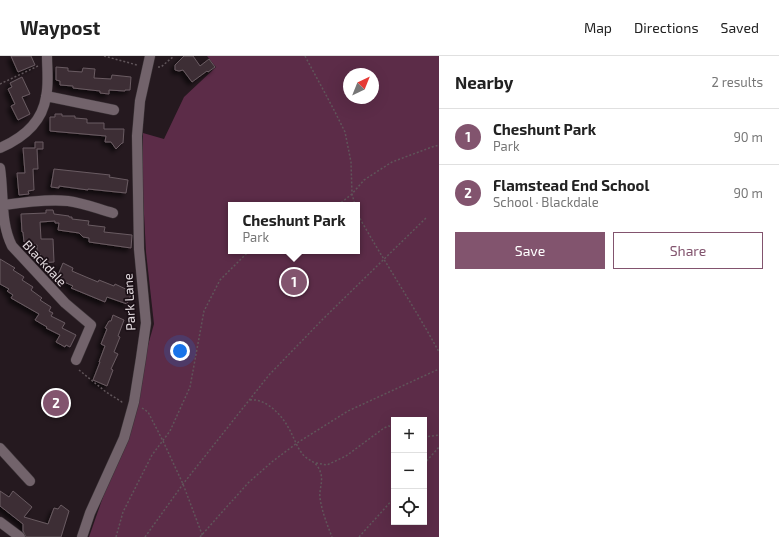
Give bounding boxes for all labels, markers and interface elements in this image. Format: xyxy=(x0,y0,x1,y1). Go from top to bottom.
text: Waypost xyxy=(20,16,100,39)
text: Map xyxy=(584,19,612,36)
text: Directions xyxy=(634,19,699,36)
text: Saved xyxy=(721,19,759,36)
north arrow xyxy=(343,68,379,104)
text: Nearby xyxy=(455,72,513,92)
text: 2 results xyxy=(711,74,763,90)
text: Cheshunt Park xyxy=(493,120,596,138)
text: 1 xyxy=(465,129,471,145)
text: 90 m xyxy=(733,129,763,145)
text: Park xyxy=(493,138,520,154)
text: Flamstead End School xyxy=(493,176,649,194)
text: 2 xyxy=(464,185,472,201)
text: 90 m xyxy=(733,185,763,201)
text: School · Blackdale xyxy=(493,194,599,210)
popup xyxy=(228,202,360,254)
text: Cheshunt Park xyxy=(242,211,346,229)
text: Park xyxy=(242,229,269,245)
button: Save xyxy=(455,232,605,269)
button: Share xyxy=(613,232,763,269)
street label: Blackdale xyxy=(20,237,70,289)
pin: 1 xyxy=(281,267,307,297)
street label: Park Lane xyxy=(120,273,138,331)
your location xyxy=(170,341,190,361)
pin: 2 xyxy=(43,388,69,418)
map controls xyxy=(391,417,427,525)
button: + xyxy=(391,417,427,453)
button: − xyxy=(391,453,427,489)
button: locate xyxy=(391,489,427,525)

